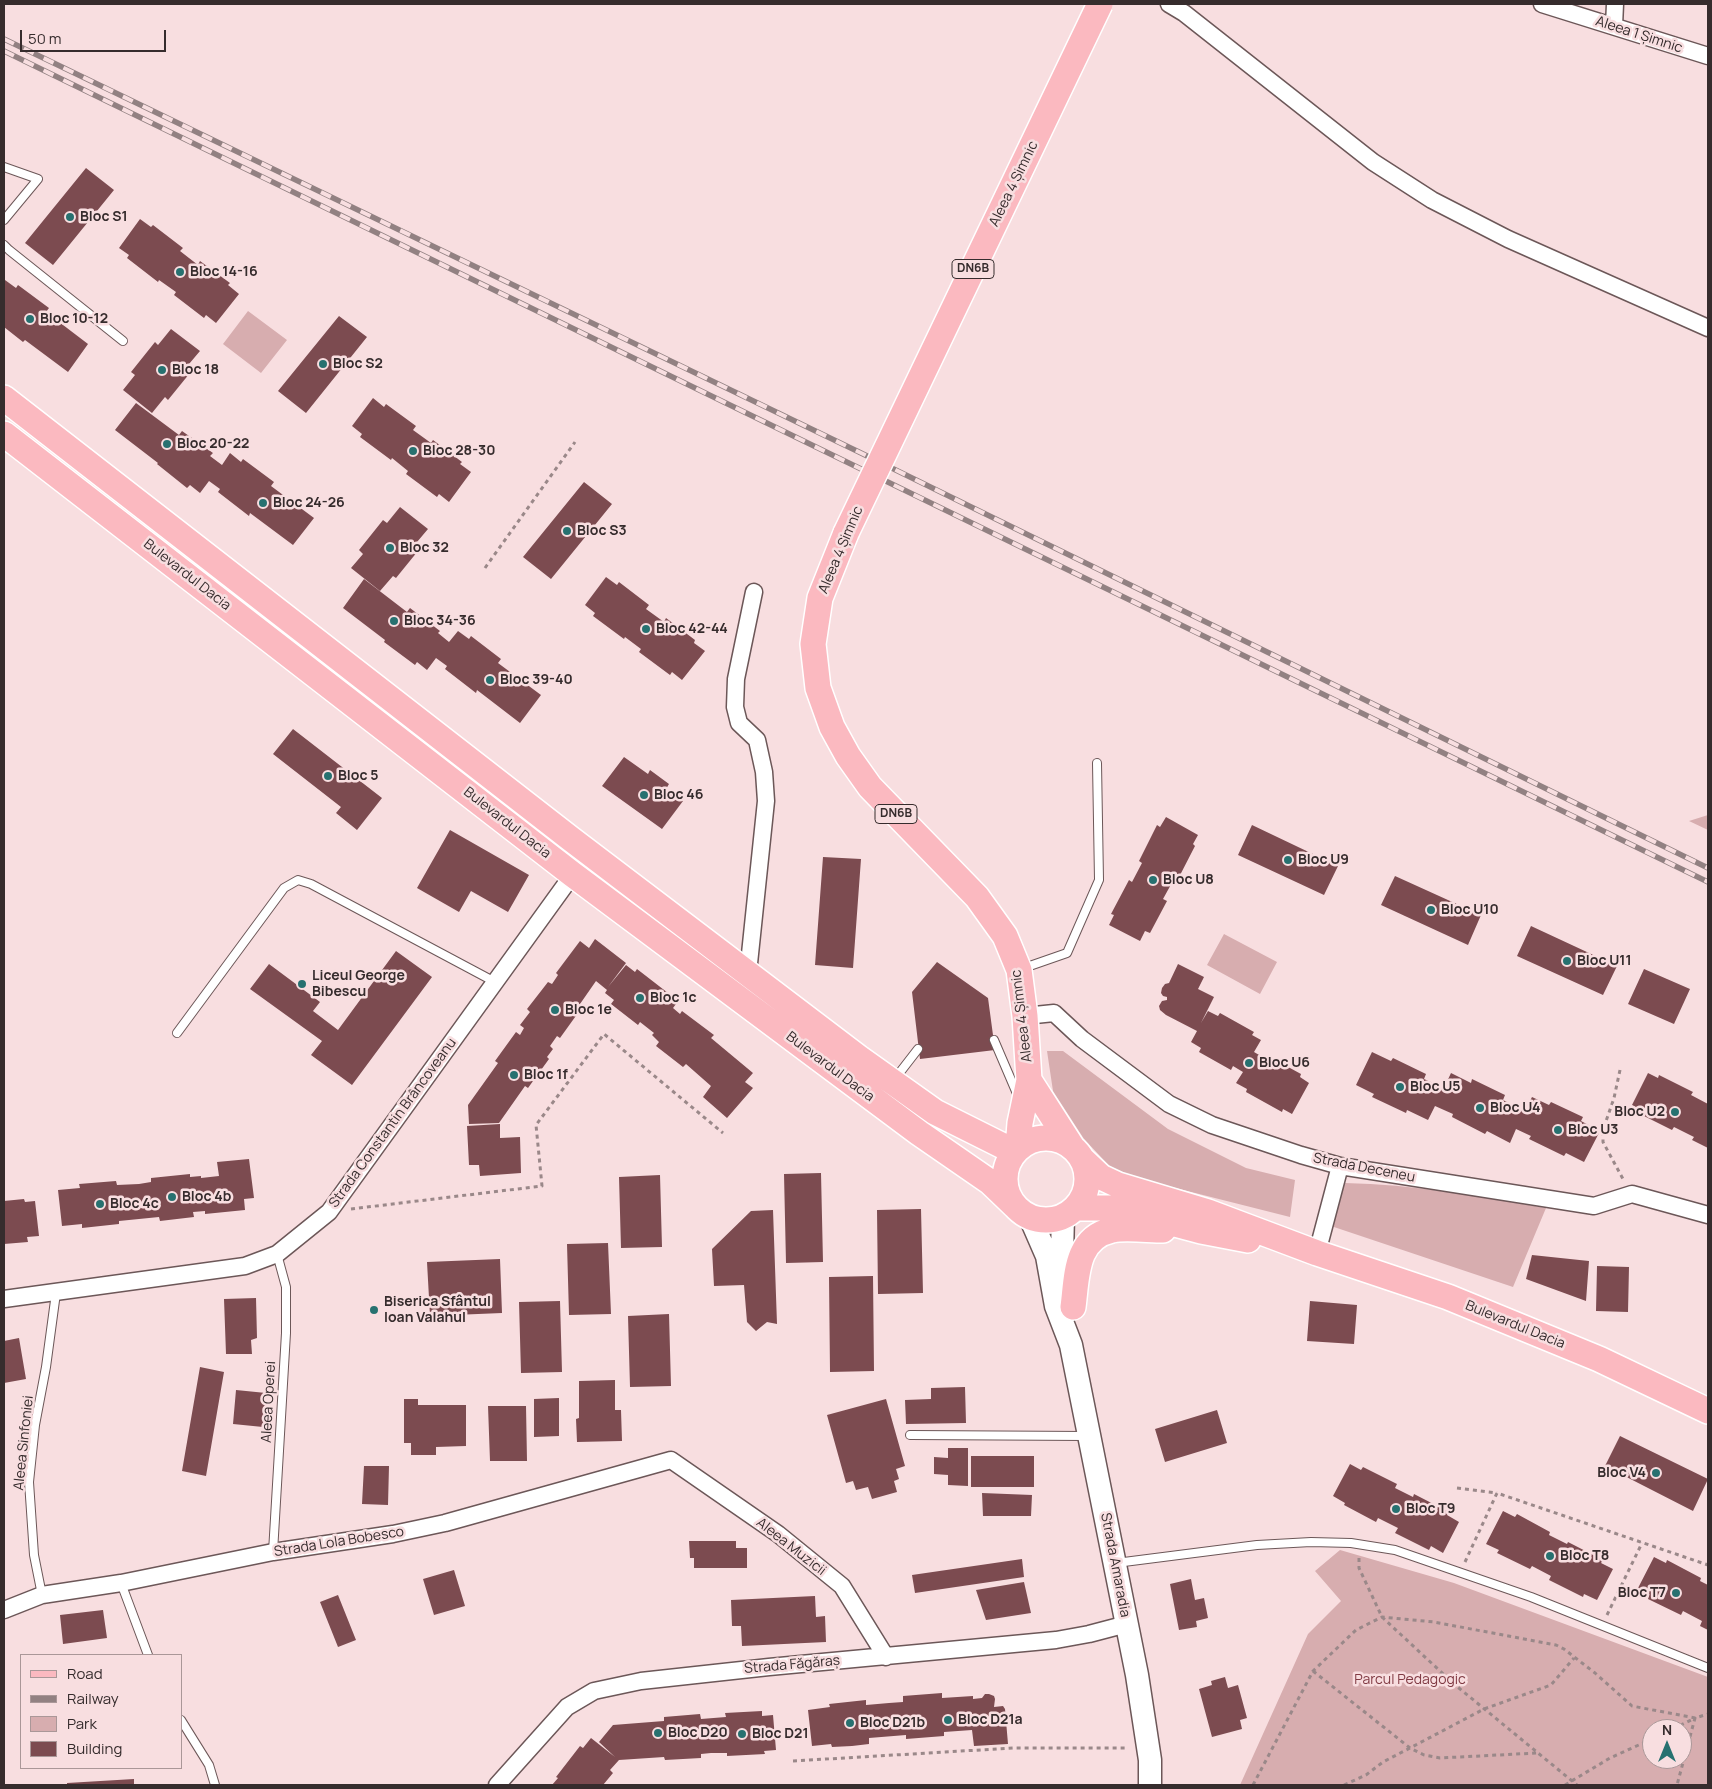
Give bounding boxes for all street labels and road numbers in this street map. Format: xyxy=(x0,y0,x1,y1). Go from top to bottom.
street label: Aleea 1 Șimnic xyxy=(1593,13,1685,57)
street label: Aleea 4 Șimnic xyxy=(986,138,1042,230)
road number: DN6B xyxy=(952,260,994,278)
street label: Aleea 4 Șimnic xyxy=(815,504,867,596)
street label: Bulevardul Dacia xyxy=(140,536,234,614)
street label: Bulevardul Dacia xyxy=(460,784,554,862)
road number: DN6B xyxy=(875,804,917,824)
street label: Aleea 4 Șimnic xyxy=(1008,969,1036,1063)
street label: Bulevardul Dacia xyxy=(783,1028,877,1106)
street label: Strada Constantin Brâncoveanu xyxy=(326,1035,460,1211)
street label: Strada Deceneu xyxy=(1312,1150,1416,1186)
street label: Bulevardul Dacia xyxy=(1463,1297,1567,1353)
street label: Aleea Operei xyxy=(258,1361,280,1443)
street label: Aleea Sinfoniei xyxy=(11,1395,37,1491)
street label: Strada Amaradia xyxy=(1097,1511,1133,1619)
street label: Aleea Muzicii xyxy=(753,1515,829,1579)
street label: Strada Lola Bobesco xyxy=(273,1523,405,1561)
street label: Strada Făgăraș xyxy=(743,1652,841,1678)

